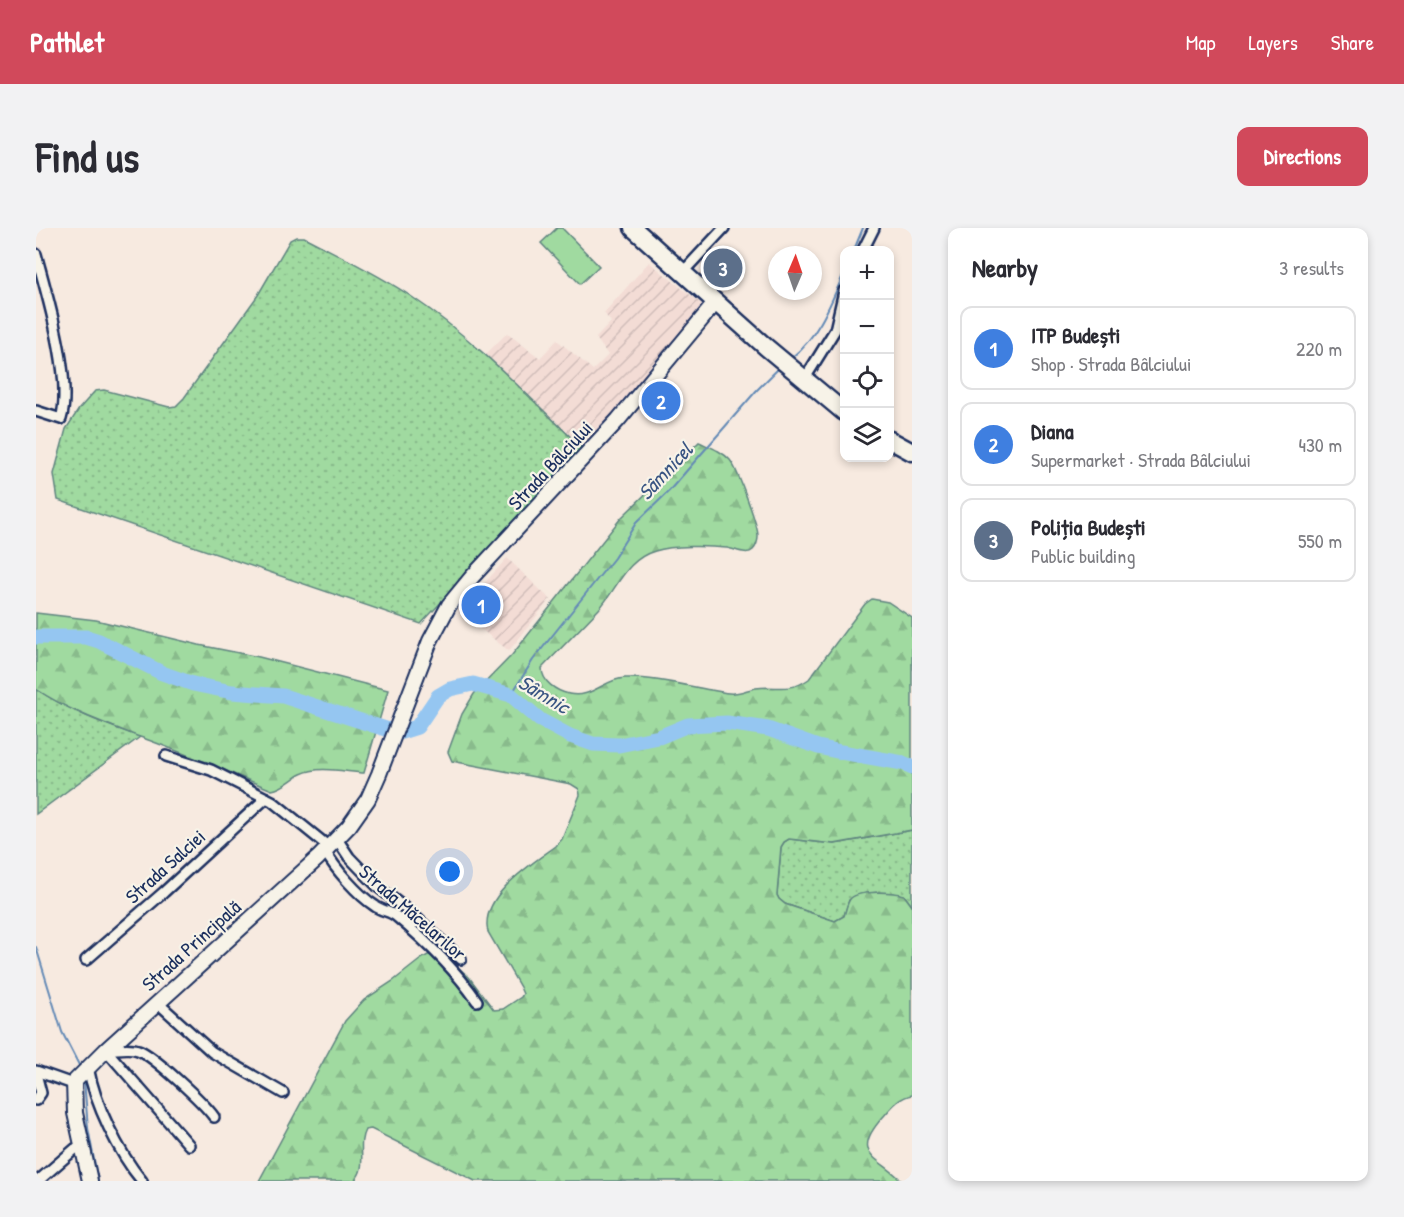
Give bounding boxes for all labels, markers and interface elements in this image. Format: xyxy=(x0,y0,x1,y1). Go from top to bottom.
text: Pathlet xyxy=(30,23,104,61)
text: Map xyxy=(1186,28,1215,57)
text: Layers xyxy=(1248,28,1298,57)
text: Share xyxy=(1331,28,1374,57)
button: Directions xyxy=(1237,127,1368,186)
text: Find us xyxy=(36,128,139,185)
pin: 3 xyxy=(704,246,742,291)
north arrow xyxy=(768,246,822,300)
map controls xyxy=(840,246,894,462)
button: + xyxy=(840,246,894,300)
text: Nearby xyxy=(972,250,1038,285)
text: 3 results xyxy=(1279,254,1344,281)
button: − xyxy=(840,300,894,354)
text: ITP Budești xyxy=(1031,320,1120,350)
text: 1 xyxy=(990,335,997,362)
text: 220 m xyxy=(1296,335,1342,362)
text: Shop · Strada Bâlciului xyxy=(1031,350,1192,377)
button: locate xyxy=(840,354,894,408)
pin: 2 xyxy=(642,378,680,423)
button: layers xyxy=(840,408,894,462)
street label: Strada Bâlciului xyxy=(502,414,598,516)
text: Diana xyxy=(1031,416,1074,446)
text: 2 xyxy=(989,431,998,458)
text: 430 m xyxy=(1298,431,1342,458)
water label: Sâmnicel xyxy=(631,435,700,506)
text: Supermarket · Strada Bâlciului xyxy=(1031,446,1251,473)
text: Poliția Budești xyxy=(1031,512,1146,542)
text: 3 xyxy=(989,527,998,554)
text: 550 m xyxy=(1298,527,1342,554)
text: Public building xyxy=(1031,542,1135,569)
pin: 1 xyxy=(462,582,500,628)
water label: Sâmnic xyxy=(513,668,577,722)
street label: Strada Salciei xyxy=(119,823,211,909)
your location xyxy=(435,857,464,886)
street label: Strada Măcelarilor xyxy=(354,858,473,966)
street label: Strada Principală xyxy=(136,893,246,997)

